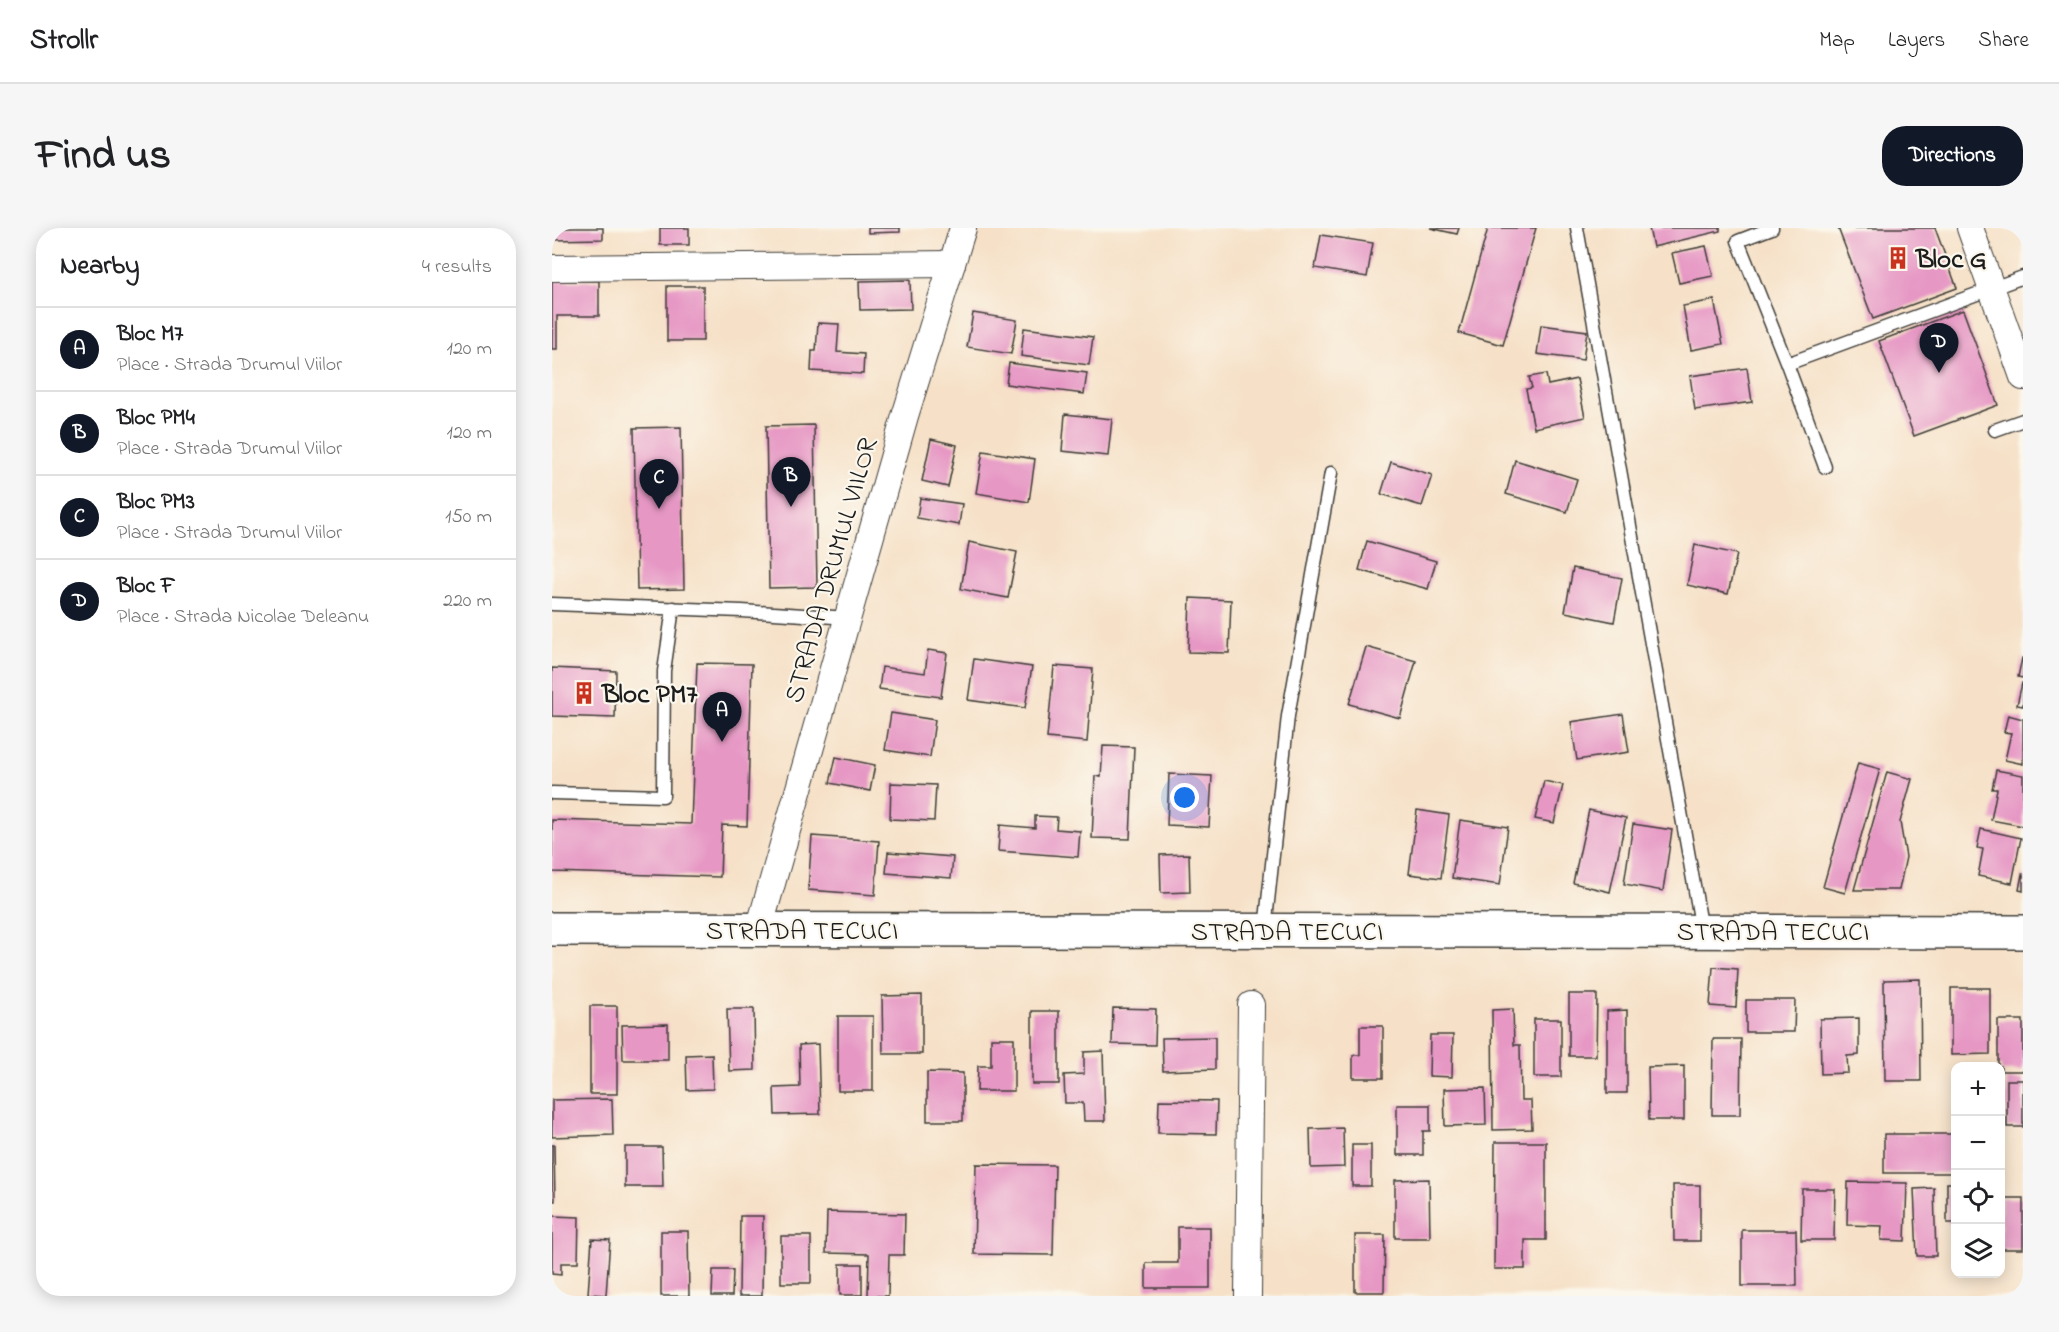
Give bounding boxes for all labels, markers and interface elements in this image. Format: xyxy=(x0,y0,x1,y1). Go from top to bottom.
text: Strollr xyxy=(30,21,98,62)
text: Map xyxy=(1819,26,1855,56)
text: Layers xyxy=(1888,26,1945,56)
text: Share xyxy=(1978,26,2029,56)
text: Find us xyxy=(36,126,171,187)
button: Directions xyxy=(1882,126,2023,186)
place label: Bloc G xyxy=(1914,241,1987,280)
building icon: Bloc G xyxy=(1885,245,1911,271)
text: Nearby xyxy=(60,248,139,286)
text: 4 results xyxy=(422,253,492,282)
text: Bloc M7 xyxy=(117,319,183,351)
pin: D xyxy=(1920,324,1958,373)
text: A xyxy=(73,335,86,364)
text: 120 m xyxy=(447,335,492,364)
text: Place · Strada Drumul Viilor xyxy=(117,351,342,380)
text: Bloc PM4 xyxy=(117,403,195,435)
text: B xyxy=(73,419,86,448)
text: 120 m xyxy=(447,419,492,448)
street label: STRADA DRUMUL VIILOR xyxy=(776,433,889,708)
text: Place · Strada Drumul Viilor xyxy=(117,435,342,464)
pin: B xyxy=(772,458,810,507)
pin: C xyxy=(640,460,678,509)
text: Bloc PM3 xyxy=(117,487,195,519)
text: C xyxy=(74,503,85,532)
text: 150 m xyxy=(445,503,492,532)
text: Place · Strada Drumul Viilor xyxy=(117,519,342,548)
text: Bloc F xyxy=(117,571,175,603)
text: D xyxy=(72,587,87,616)
text: 220 m xyxy=(443,587,492,616)
text: Place · Strada Nicolae Deleanu xyxy=(117,603,369,632)
place label: Bloc PM7 xyxy=(600,676,698,715)
building icon: Bloc PM7 xyxy=(571,680,597,706)
pin: A xyxy=(702,692,742,742)
your location xyxy=(1170,783,1199,812)
street label: STRADA TECUCI xyxy=(706,913,898,952)
street label: STRADA TECUCI xyxy=(1191,914,1383,953)
street label: STRADA TECUCI xyxy=(1677,914,1869,953)
map controls xyxy=(1951,1062,2005,1278)
button: + xyxy=(1951,1062,2005,1116)
button: − xyxy=(1951,1116,2005,1170)
button: locate xyxy=(1951,1170,2005,1224)
button: layers xyxy=(1951,1224,2005,1278)

